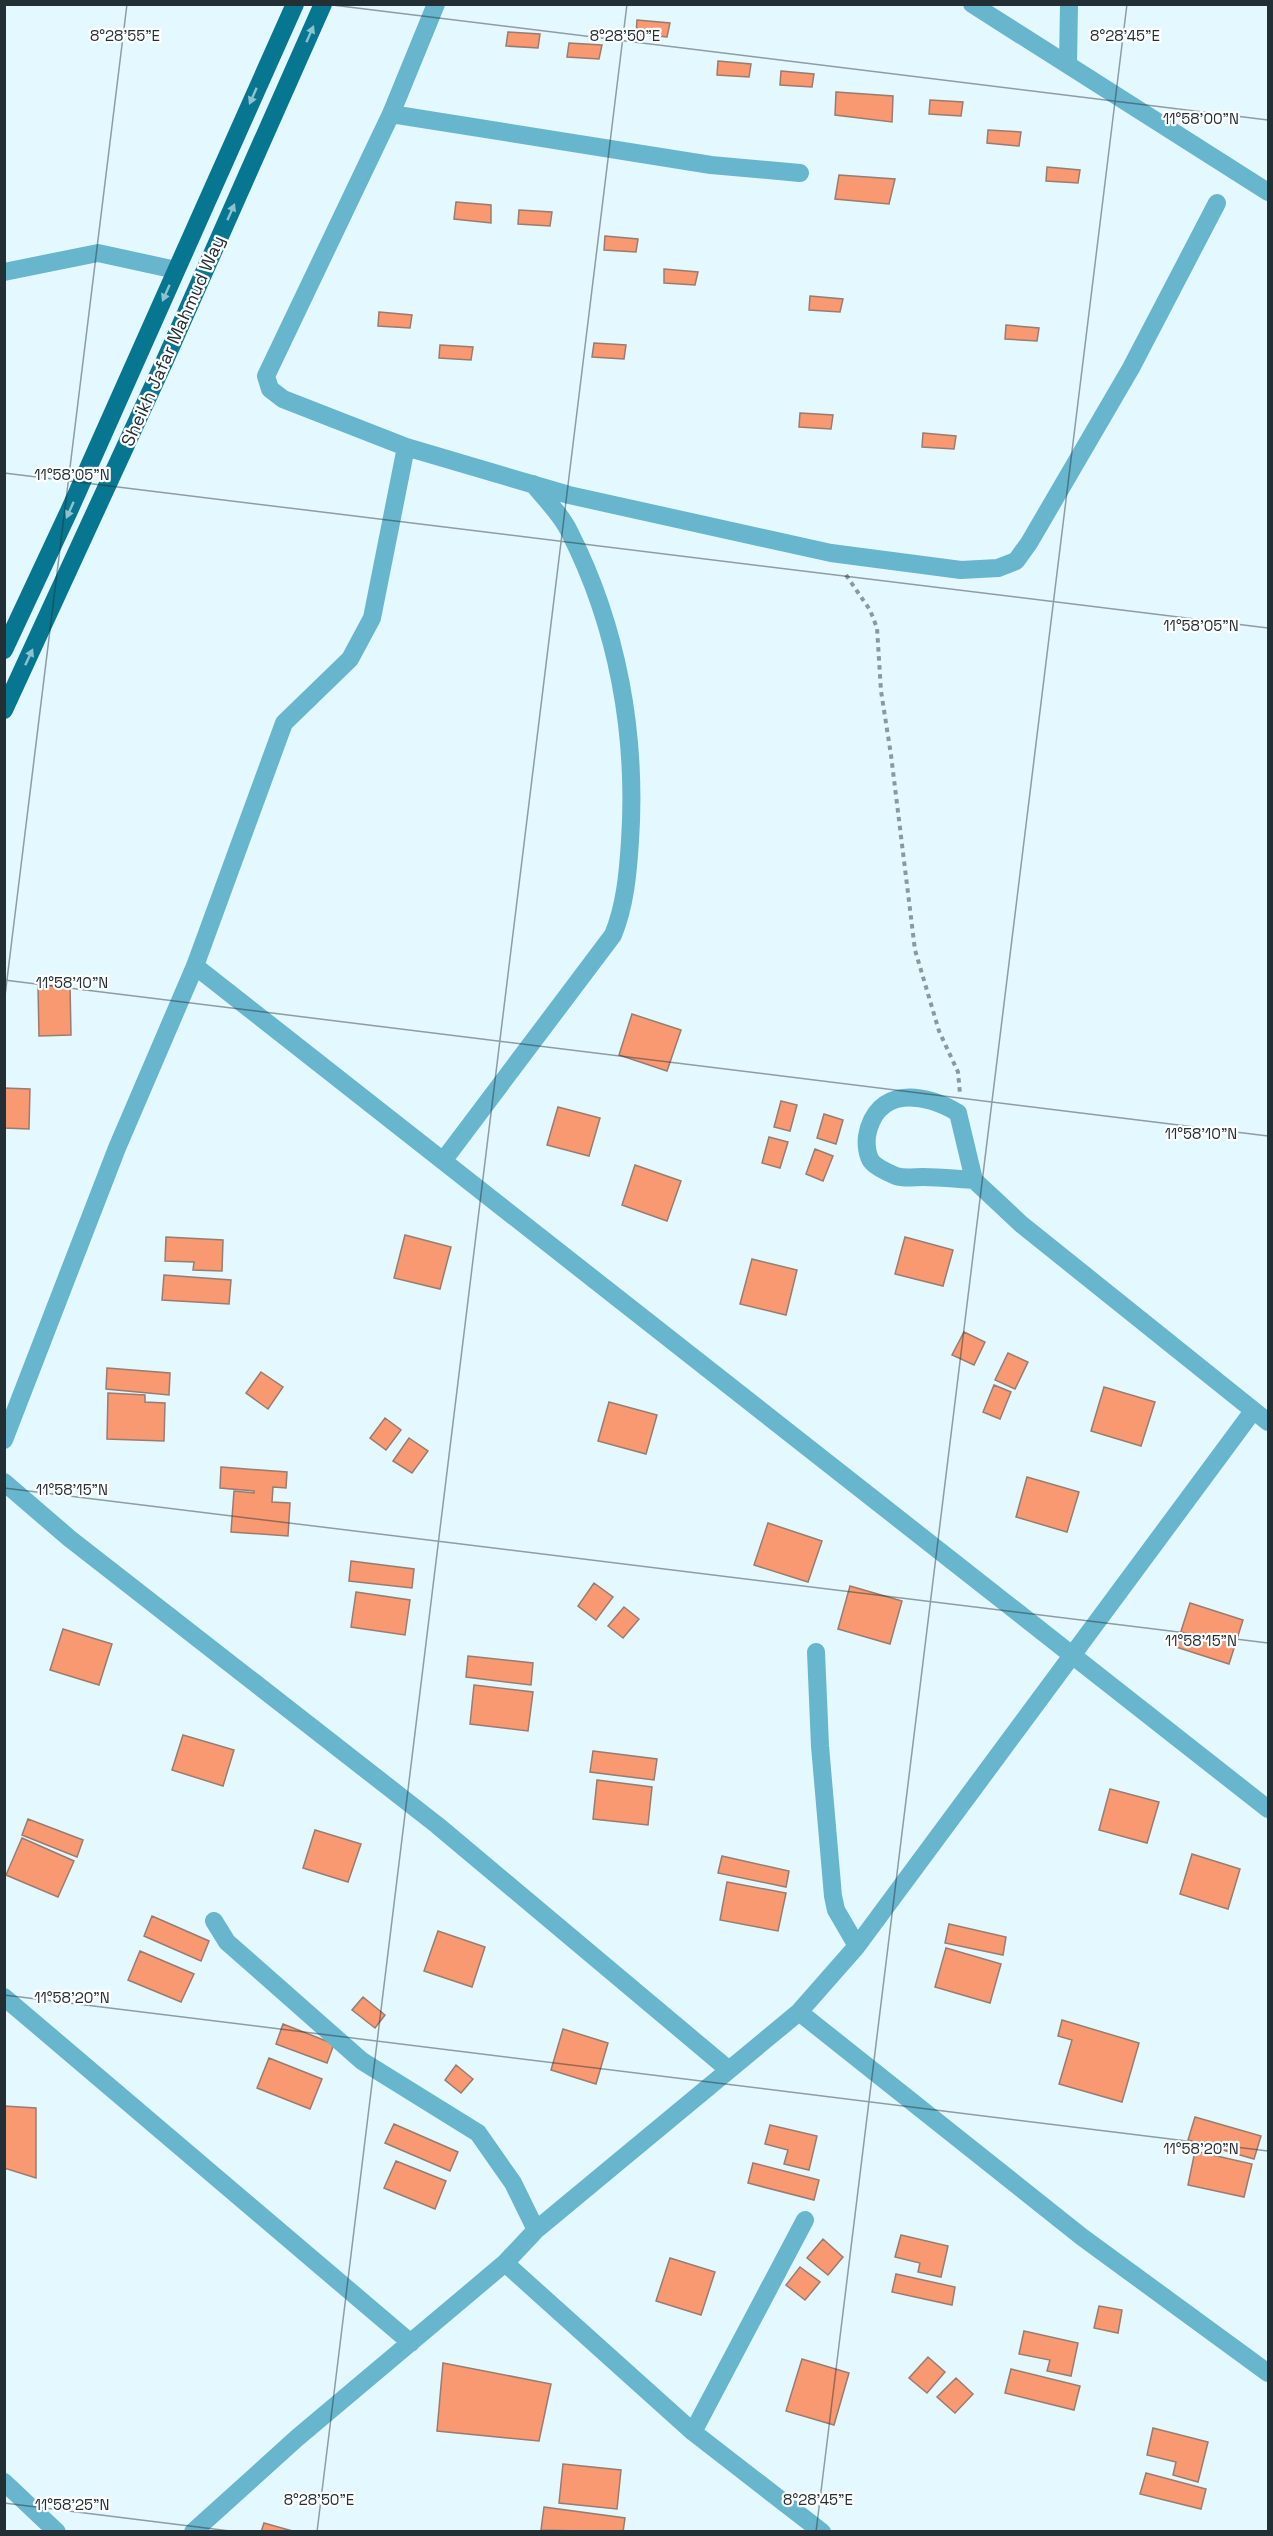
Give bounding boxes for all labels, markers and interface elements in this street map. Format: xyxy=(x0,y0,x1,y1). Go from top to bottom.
one-way arrow xyxy=(306,25,315,42)
text: 8°28'55"E xyxy=(90,26,160,45)
text: 8°28'50"E xyxy=(590,26,660,45)
text: 8°28'45"E xyxy=(1090,26,1160,45)
one-way arrow xyxy=(249,87,258,104)
text: 11°58'00"N xyxy=(1163,109,1239,128)
one-way arrow xyxy=(226,202,236,220)
street label: Sheikh Jafar Mahmud Way xyxy=(116,232,229,450)
one-way arrow xyxy=(161,285,171,303)
text: 11°58'05"N xyxy=(34,465,110,484)
one-way arrow xyxy=(65,501,74,518)
text: 11°58'05"N xyxy=(1163,616,1239,635)
one-way arrow xyxy=(24,648,33,665)
text: 11°58'10"N xyxy=(36,973,108,992)
text: 11°58'10"N xyxy=(1165,1124,1237,1143)
text: 11°58'15"N xyxy=(36,1480,108,1499)
text: 11°58'15"N xyxy=(1165,1631,1237,1650)
text: 11°58'20"N xyxy=(34,1988,110,2007)
text: 11°58'20"N xyxy=(1163,2139,1239,2158)
text: 8°28'50"E xyxy=(284,2490,354,2509)
text: 8°28'45"E xyxy=(783,2490,853,2509)
text: 11°58'25"N xyxy=(35,2495,109,2514)

